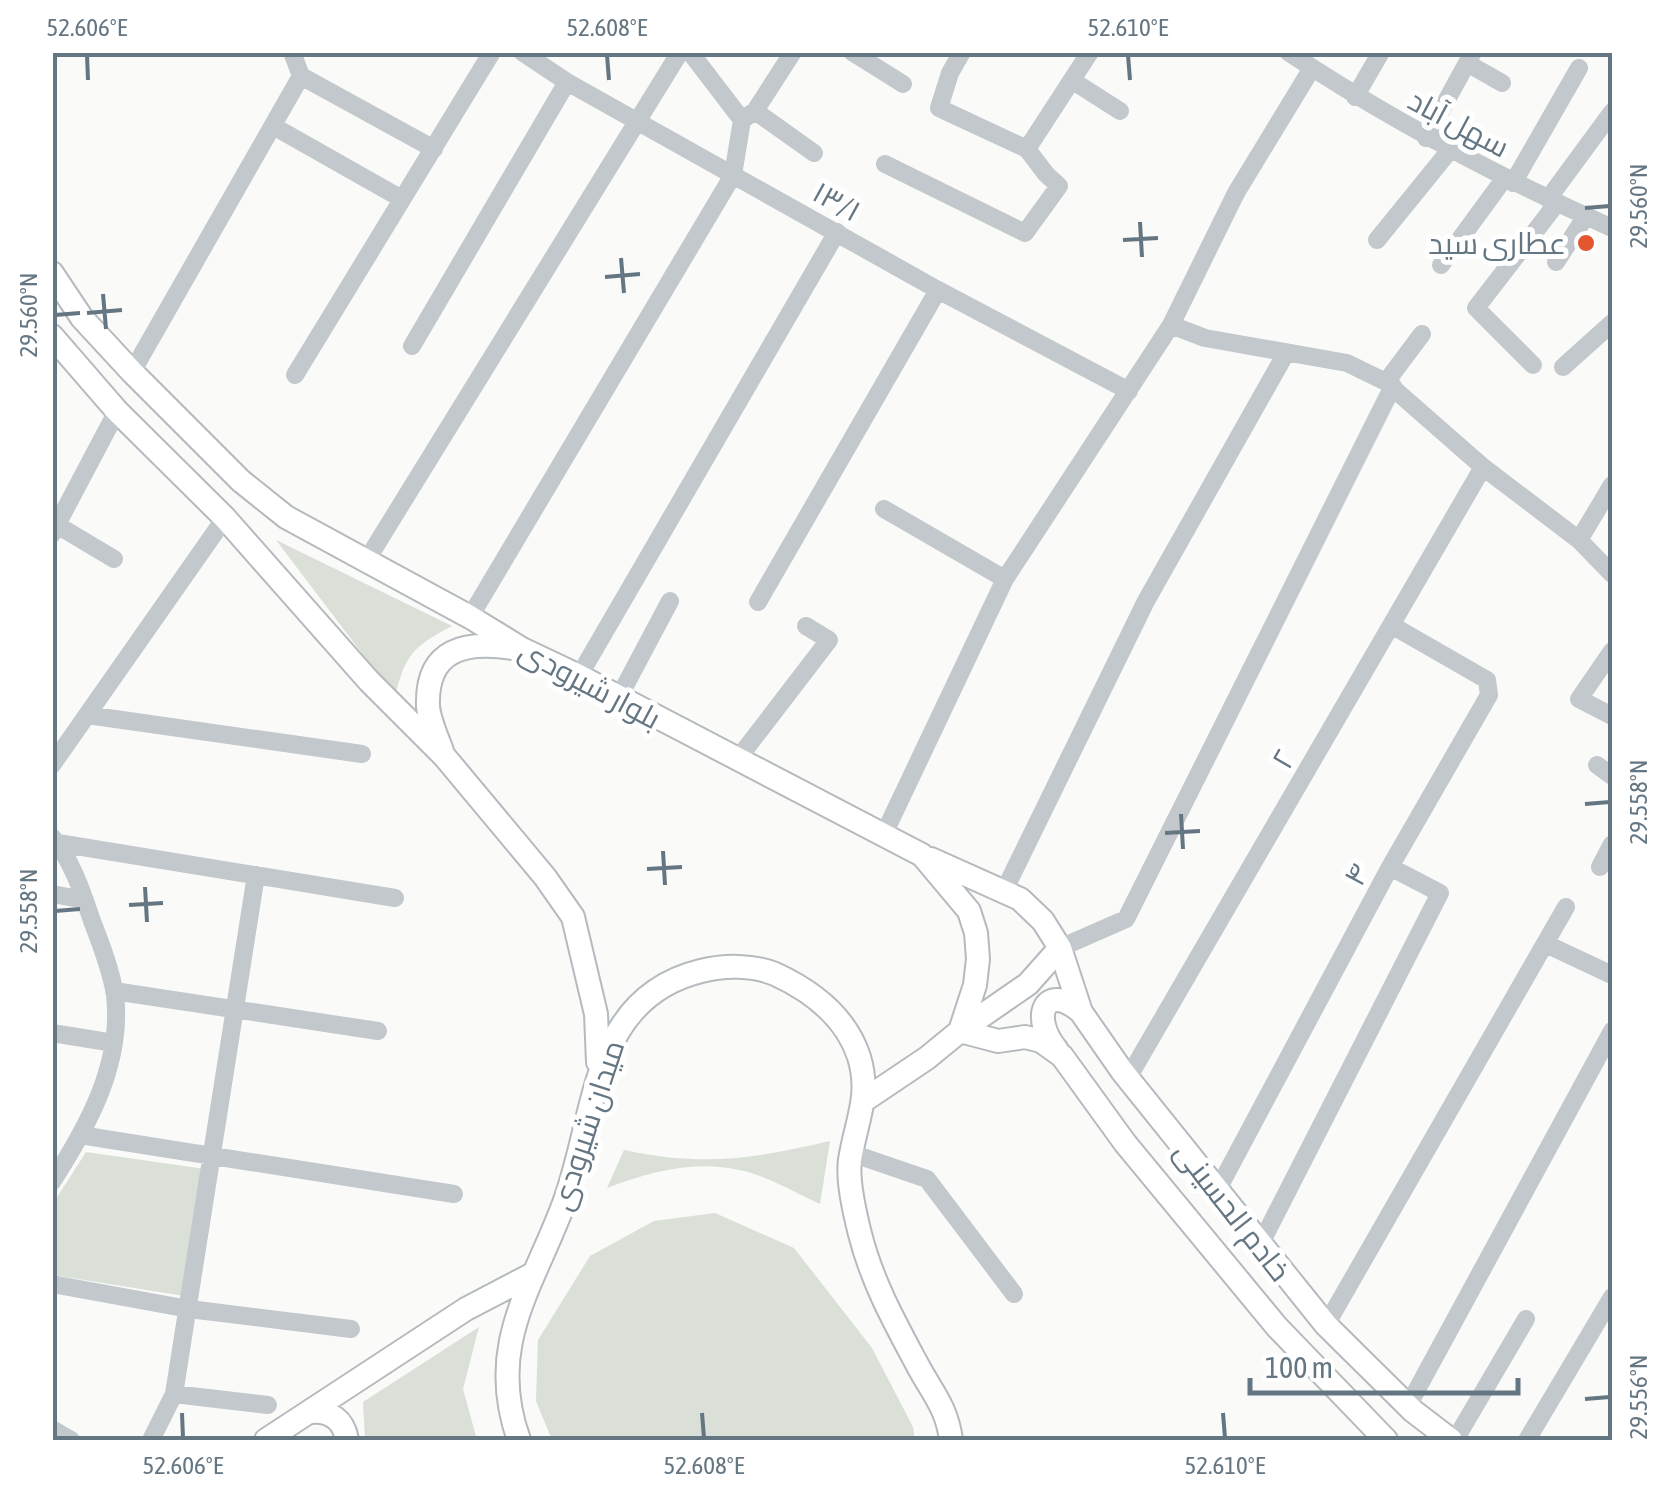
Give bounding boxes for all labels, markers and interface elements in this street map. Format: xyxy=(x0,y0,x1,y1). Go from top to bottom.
text: 52.606°E xyxy=(47,13,128,41)
text: 52.608°E xyxy=(567,13,648,41)
text: 52.610°E xyxy=(1088,13,1169,41)
street label: سهل آباد xyxy=(1402,82,1515,165)
text: 29.560°N xyxy=(1624,164,1652,248)
street label: ۱۳/۱ xyxy=(807,174,867,228)
place label: عطاری سید xyxy=(1428,226,1566,261)
marker: عطاری سید xyxy=(1575,232,1597,254)
text: 29.560°N xyxy=(14,273,42,357)
street label: بلوار شیرودی xyxy=(513,633,666,736)
street label: ۲ xyxy=(1264,744,1302,774)
text: 29.558°N xyxy=(1624,760,1652,844)
street label: ۴ xyxy=(1336,857,1376,891)
text: 29.558°N xyxy=(14,869,42,953)
street label: میدان شیرودی xyxy=(544,1036,631,1215)
street label: خادم الحسینی xyxy=(1165,1135,1298,1290)
scale bar xyxy=(1250,1333,1518,1395)
text: 100 m xyxy=(1265,1350,1333,1384)
text: 29.556°N xyxy=(1624,1355,1652,1439)
text: 52.606°E xyxy=(143,1451,224,1479)
text: 52.608°E xyxy=(664,1451,745,1479)
text: 52.610°E xyxy=(1185,1451,1266,1479)

